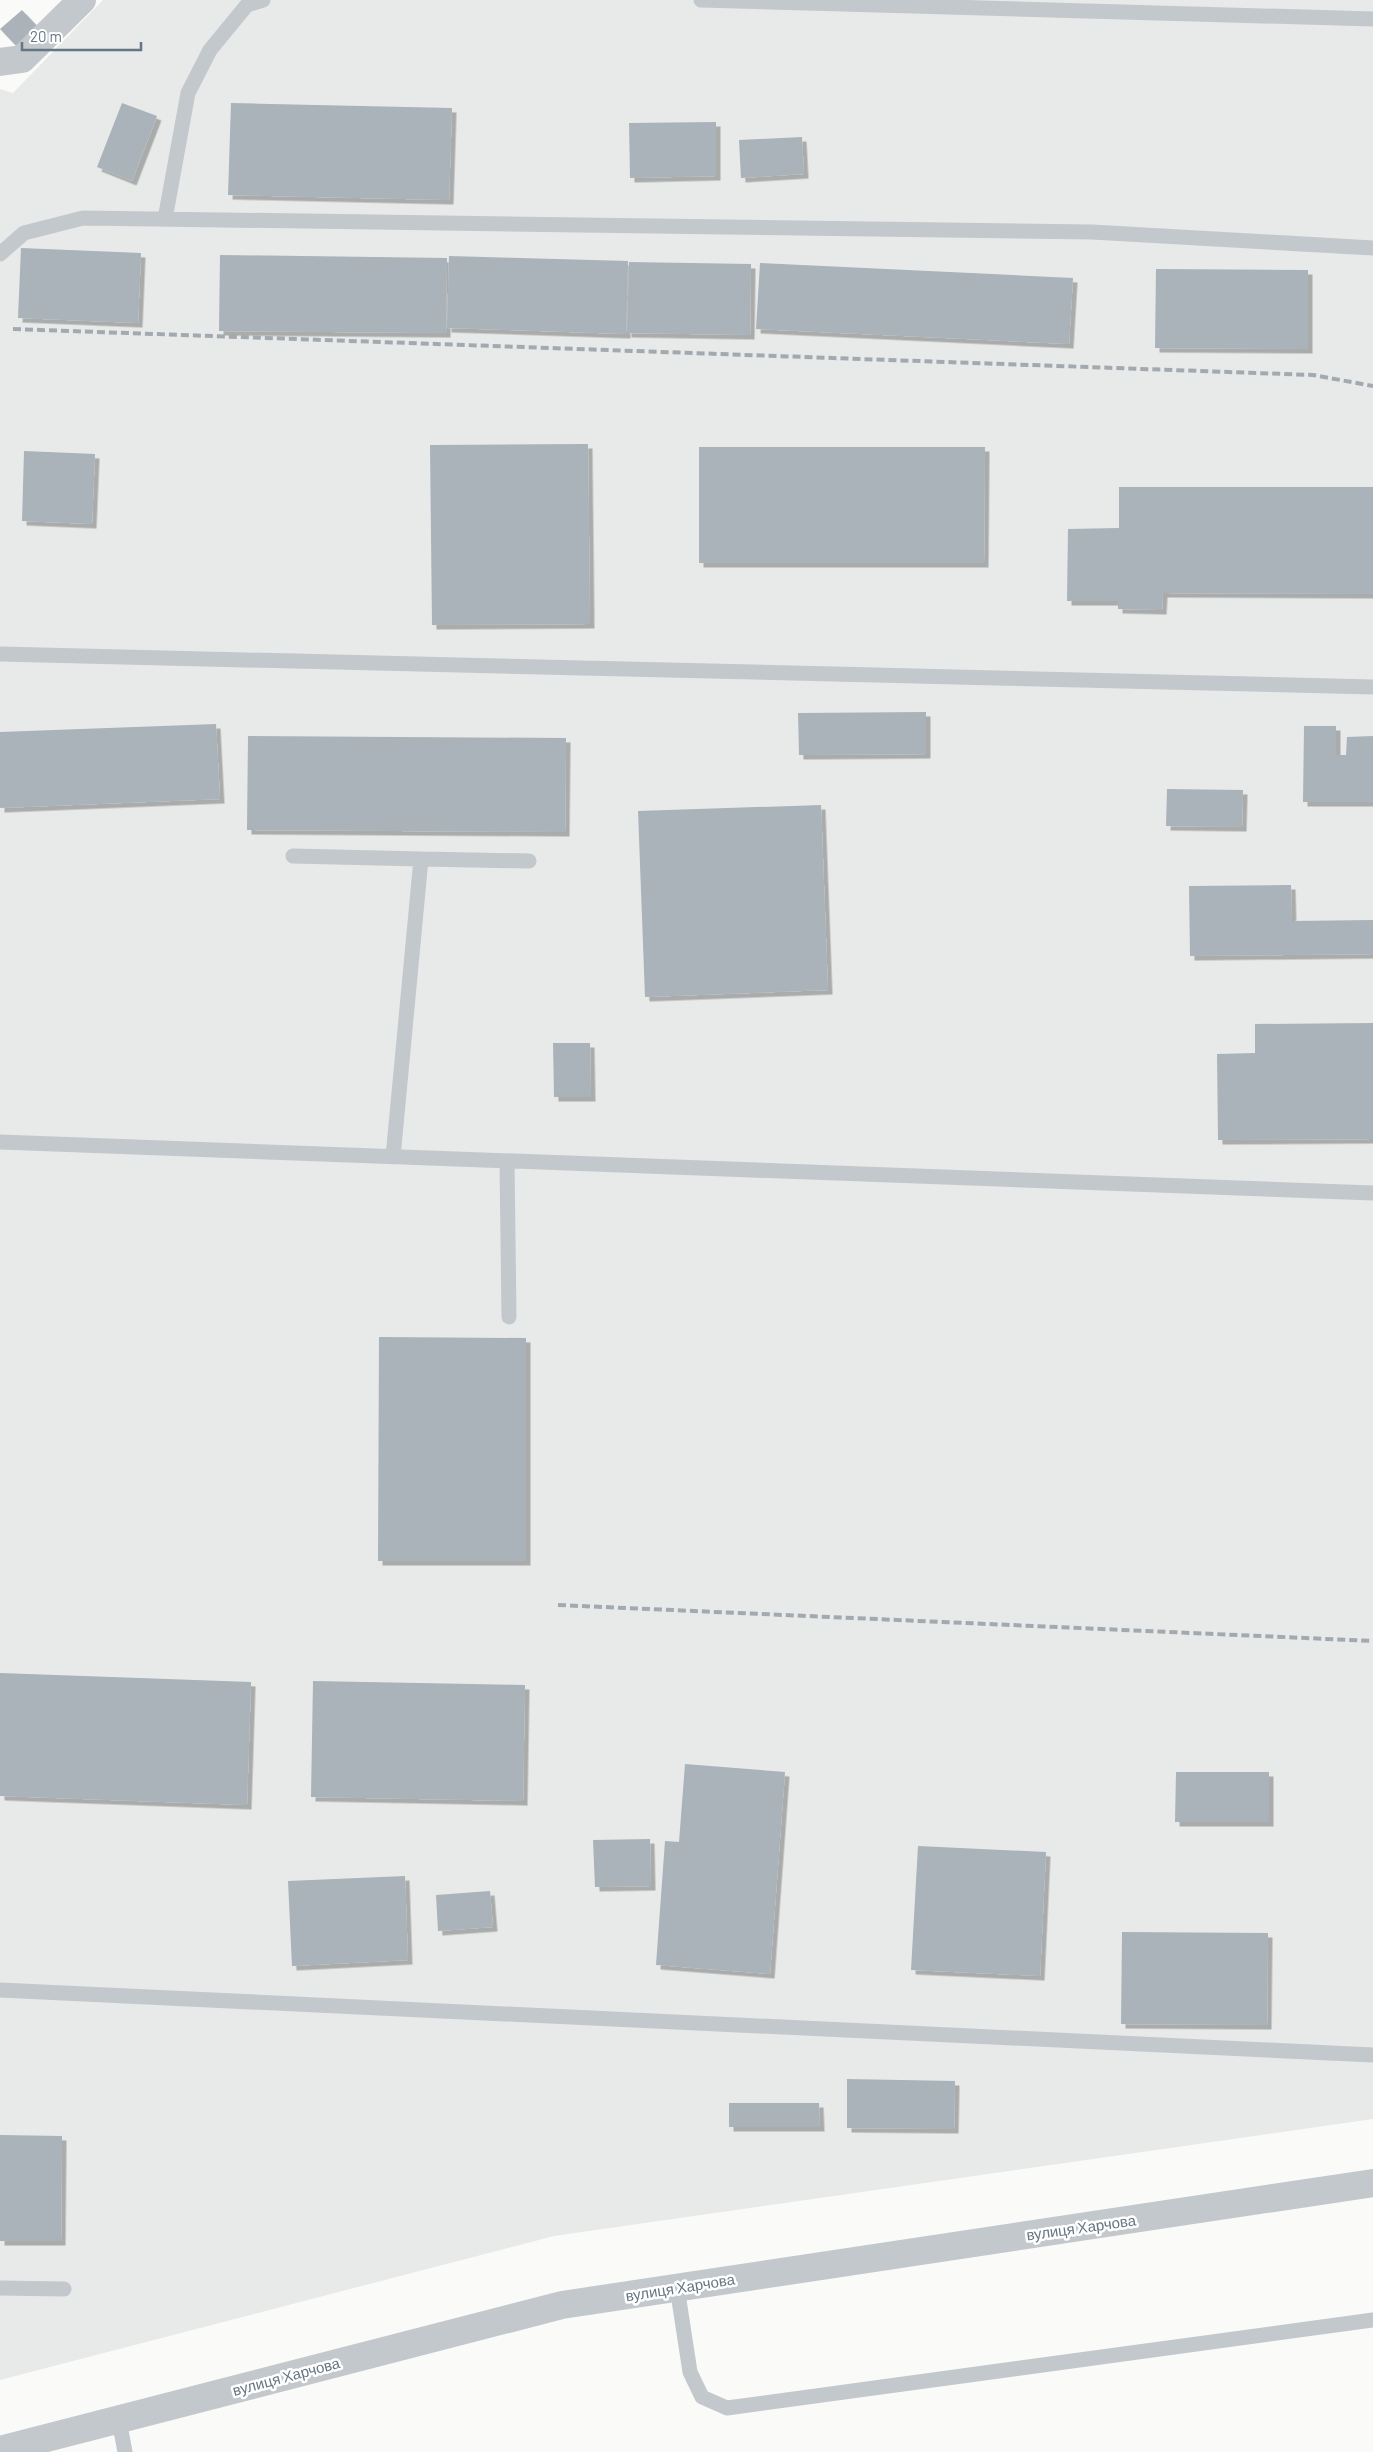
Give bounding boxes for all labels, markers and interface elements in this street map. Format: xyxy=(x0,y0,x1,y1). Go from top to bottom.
scale bar xyxy=(22,20,141,52)
text: 20 m xyxy=(30,27,62,45)
street label: вулиця Харчова xyxy=(1025,2210,1138,2244)
street label: вулиця Харчова xyxy=(624,2269,737,2305)
street label: вулиця Харчова xyxy=(230,2353,342,2399)

